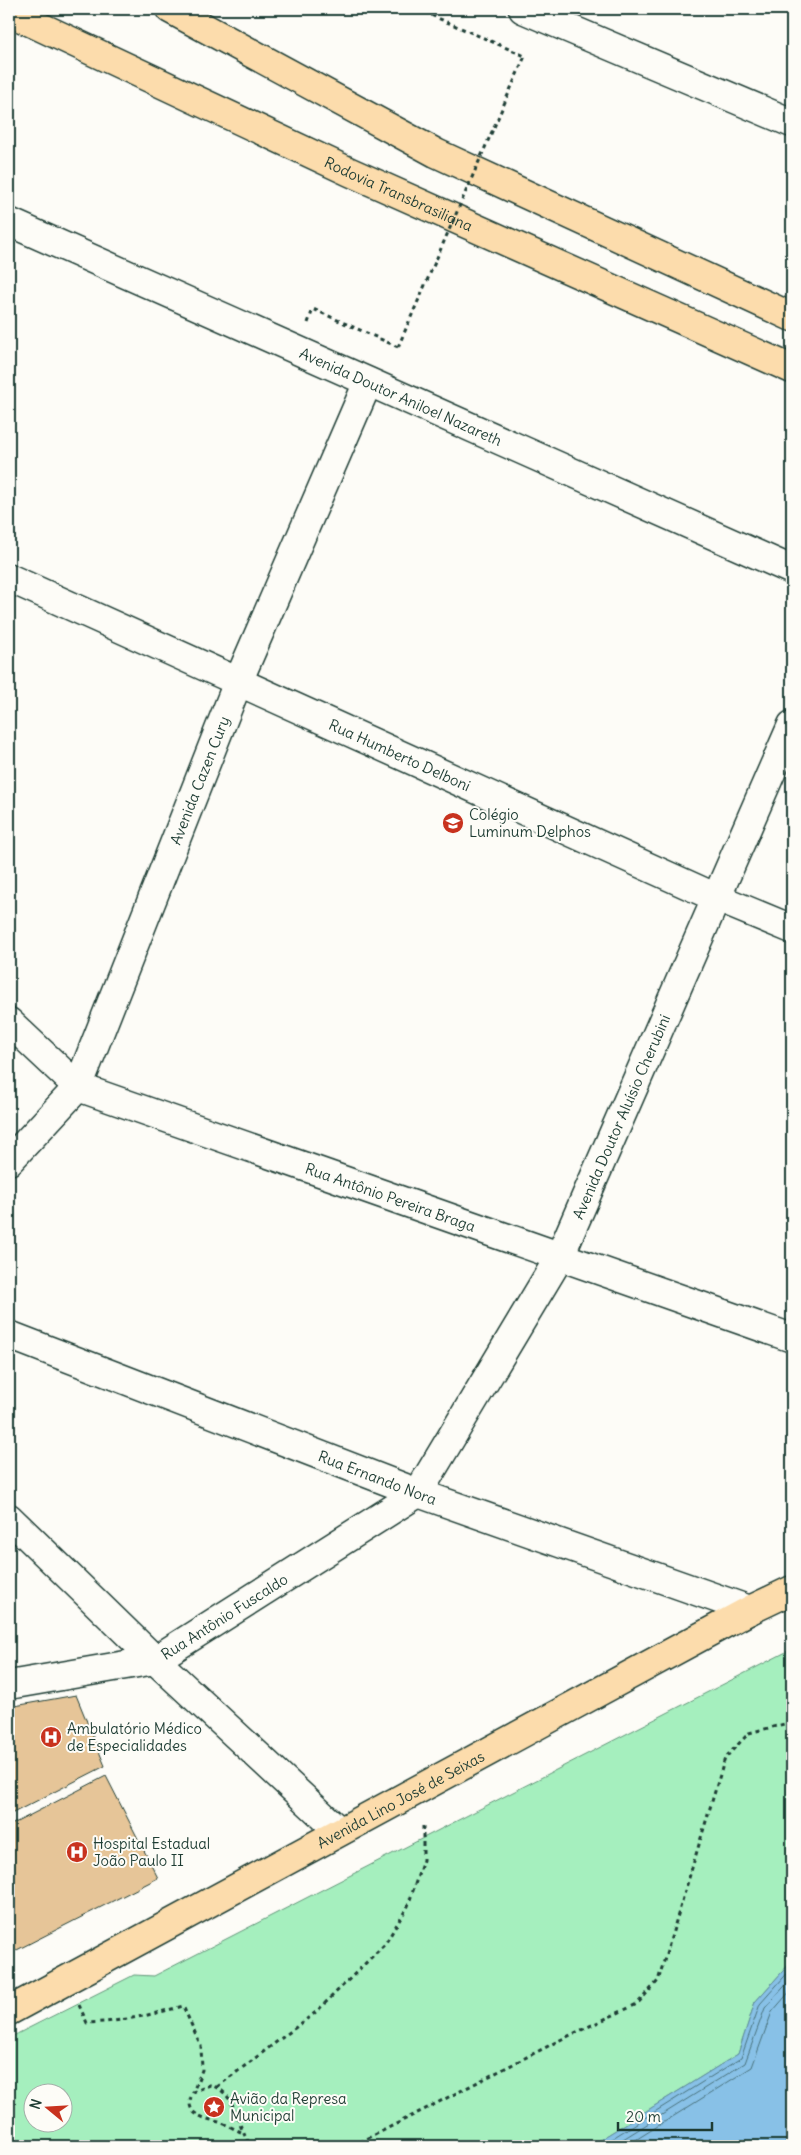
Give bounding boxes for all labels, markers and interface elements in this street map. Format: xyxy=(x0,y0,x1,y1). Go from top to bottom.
street label: Rodovia Transbrasiliana xyxy=(322,152,476,235)
street label: Avenida Doutor Aniloel Nazareth xyxy=(297,343,506,450)
street label: Avenida Cazen Cury xyxy=(165,713,233,847)
street label: Rua Humberto Delboni xyxy=(326,714,474,795)
place label: Colégio Luminum Delphos xyxy=(469,805,591,841)
school or university icon: Colégio Luminum Delphos xyxy=(441,811,465,835)
street label: Avenida Doutor Aluísio Cherubini xyxy=(568,1011,674,1222)
street label: Rua Antônio Pereira Braga xyxy=(303,1158,479,1236)
street label: Rua Ernando Nora xyxy=(316,1446,440,1508)
street label: Rua Antônio Fuscaldo xyxy=(157,1569,291,1663)
place label: Ambulatório Médico de Especialidades xyxy=(67,1719,202,1755)
hospital icon: Ambulatório Médico de Especialidades xyxy=(39,1725,63,1749)
street label: Avenida Lino José de Seixas xyxy=(313,1746,488,1852)
place label: Hospital Estadual João Paulo II xyxy=(93,1834,210,1870)
hospital icon: Hospital Estadual João Paulo II xyxy=(65,1840,89,1864)
north arrow xyxy=(22,2082,72,2132)
place label: Avião da Represa Municipal xyxy=(230,2089,347,2125)
place icon: Avião da Represa Municipal xyxy=(202,2095,226,2119)
text: N xyxy=(26,2097,46,2111)
scale bar xyxy=(618,2100,712,2132)
text: 20 m xyxy=(626,2107,661,2126)

